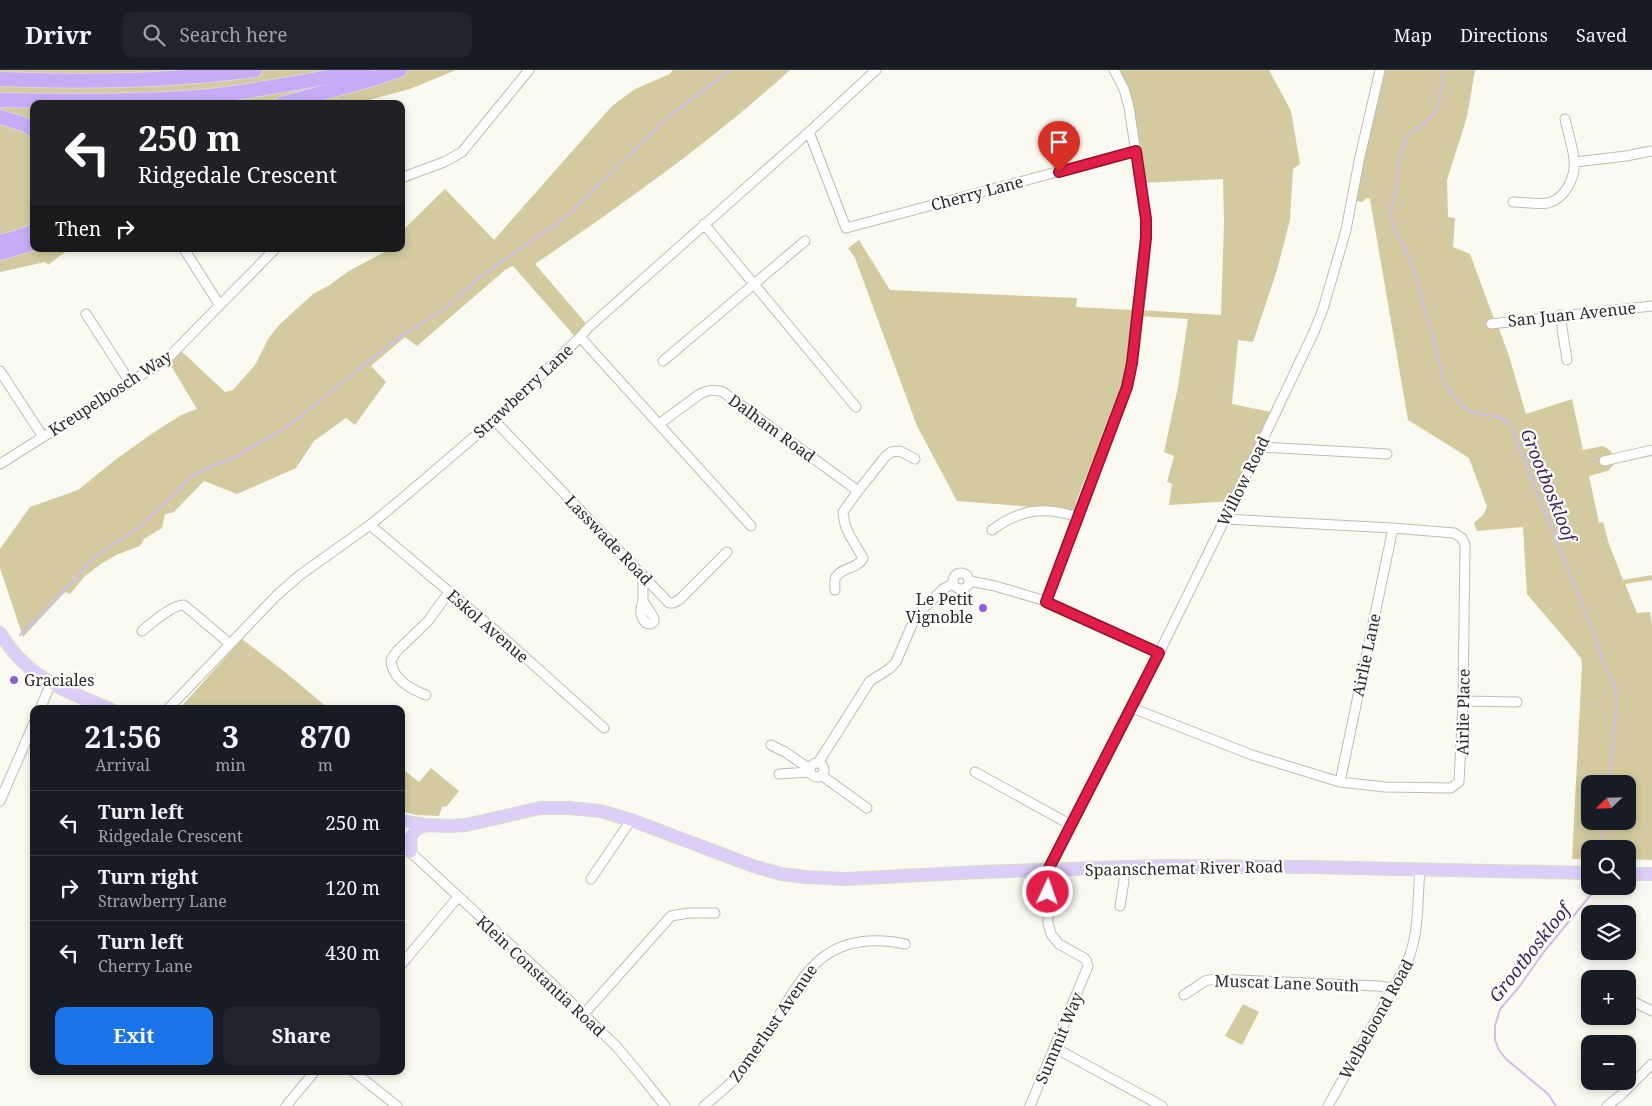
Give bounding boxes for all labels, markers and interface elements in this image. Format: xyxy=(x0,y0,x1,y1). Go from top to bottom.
search box xyxy=(122,12,472,57)
text: Drivr xyxy=(25,18,92,51)
icon: search xyxy=(140,21,168,49)
text: Search here xyxy=(180,22,287,48)
text: Map xyxy=(1394,23,1432,47)
text: Directions xyxy=(1460,23,1548,47)
text: Saved xyxy=(1576,23,1627,47)
text: 250 m xyxy=(138,114,241,161)
icon: left xyxy=(55,120,120,185)
pin xyxy=(1038,121,1080,172)
icon: arrive xyxy=(1045,128,1073,156)
text: Ridgedale Crescent xyxy=(138,159,337,189)
street label: Cherry Lane xyxy=(928,170,1026,216)
icon: right xyxy=(111,215,139,243)
text: Then xyxy=(55,216,101,242)
street label: San Juan Avenue xyxy=(1507,296,1637,332)
street label: Strawberry Lane xyxy=(468,339,578,443)
street label: Kreupelbosch Way xyxy=(44,344,177,441)
street label: Dalham Road xyxy=(724,389,820,467)
water label: Grootboskloof xyxy=(1515,425,1584,547)
street label: Willow Road xyxy=(1212,432,1274,530)
street label: Lasswade Road xyxy=(560,490,658,590)
street label: Eskol Avenue xyxy=(442,584,534,668)
place label: Le Petit Vignoble xyxy=(906,588,973,628)
marker: Le Petit Vignoble xyxy=(977,602,989,614)
street label: Airlie Lane xyxy=(1346,611,1386,699)
street label: Airlie Place xyxy=(1451,668,1475,756)
place label: Graciales xyxy=(24,669,94,691)
marker: Graciales xyxy=(8,674,20,686)
text: 21:56 xyxy=(84,716,161,757)
text: 3 xyxy=(222,716,239,757)
text: 870 xyxy=(300,716,351,757)
text: Arrival xyxy=(95,754,150,776)
text: min xyxy=(215,754,246,776)
text: m xyxy=(318,754,333,776)
north arrow xyxy=(1581,775,1636,830)
map controls xyxy=(1581,775,1636,1090)
text: Turn left xyxy=(98,799,184,825)
icon: left xyxy=(55,809,83,837)
text: 250 m xyxy=(325,810,380,836)
text: Ridgedale Crescent xyxy=(98,825,243,847)
button: search xyxy=(1581,840,1636,895)
street label: Spaanschemat River Road xyxy=(1085,855,1283,881)
text: Turn right xyxy=(98,864,198,890)
position arrow xyxy=(1021,865,1073,917)
icon: right xyxy=(55,874,83,902)
text: 120 m xyxy=(325,875,380,901)
text: Strawberry Lane xyxy=(98,890,227,912)
water label: Grootboskloof xyxy=(1483,895,1577,1007)
button: layers xyxy=(1581,905,1636,960)
street label: Klein Constantia Road xyxy=(472,911,610,1042)
text: Turn left xyxy=(98,929,184,955)
icon: left xyxy=(55,939,83,967)
text: 430 m xyxy=(325,940,380,966)
text: Cherry Lane xyxy=(98,955,193,977)
street label: Welbeloond Road xyxy=(1334,955,1418,1083)
street label: Zomerlust Avenue xyxy=(724,960,822,1086)
street label: Muscat Lane South xyxy=(1214,969,1360,997)
button: + xyxy=(1581,970,1636,1025)
street label: Summit Way xyxy=(1030,988,1089,1087)
button: Exit xyxy=(55,1007,213,1065)
button: Share xyxy=(223,1007,380,1065)
button: − xyxy=(1581,1035,1636,1090)

